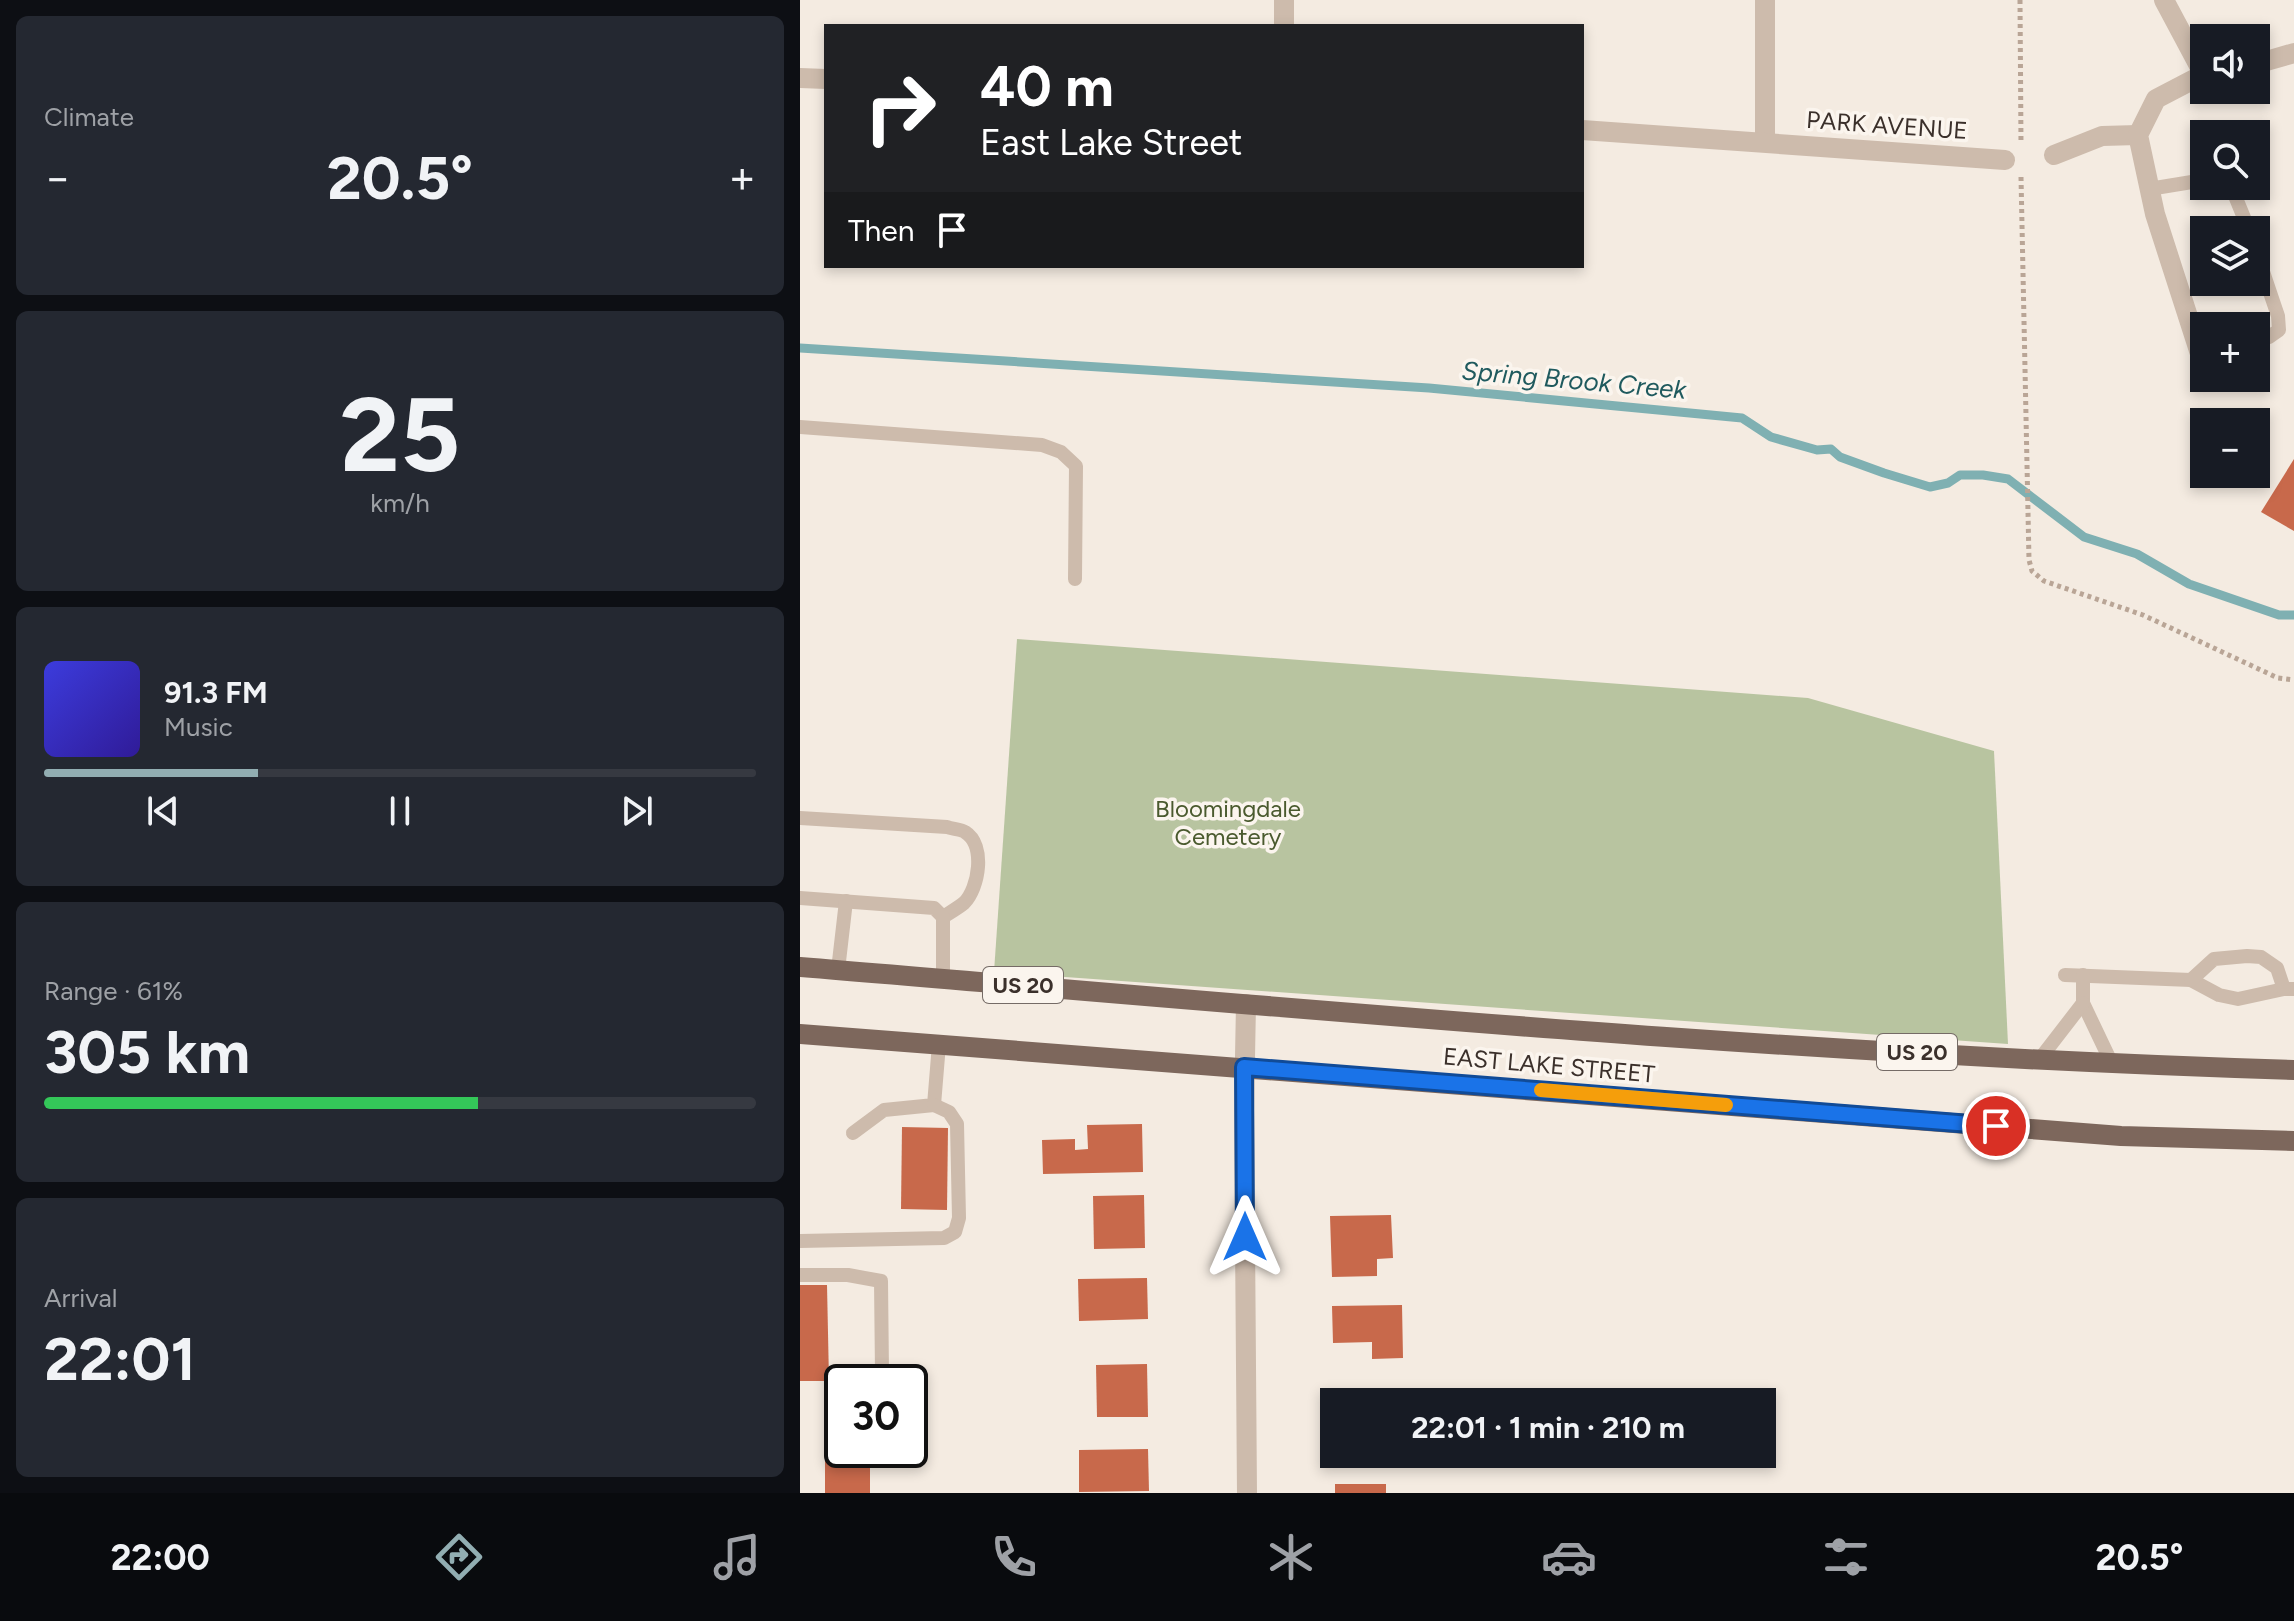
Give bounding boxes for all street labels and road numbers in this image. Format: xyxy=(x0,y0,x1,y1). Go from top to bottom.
street label: PARK AVENUE xyxy=(1805,105,1969,145)
road number: US 20 xyxy=(983,967,1063,1003)
road number: US 20 xyxy=(1877,1034,1957,1070)
street label: EAST LAKE STREET xyxy=(1442,1041,1656,1089)

